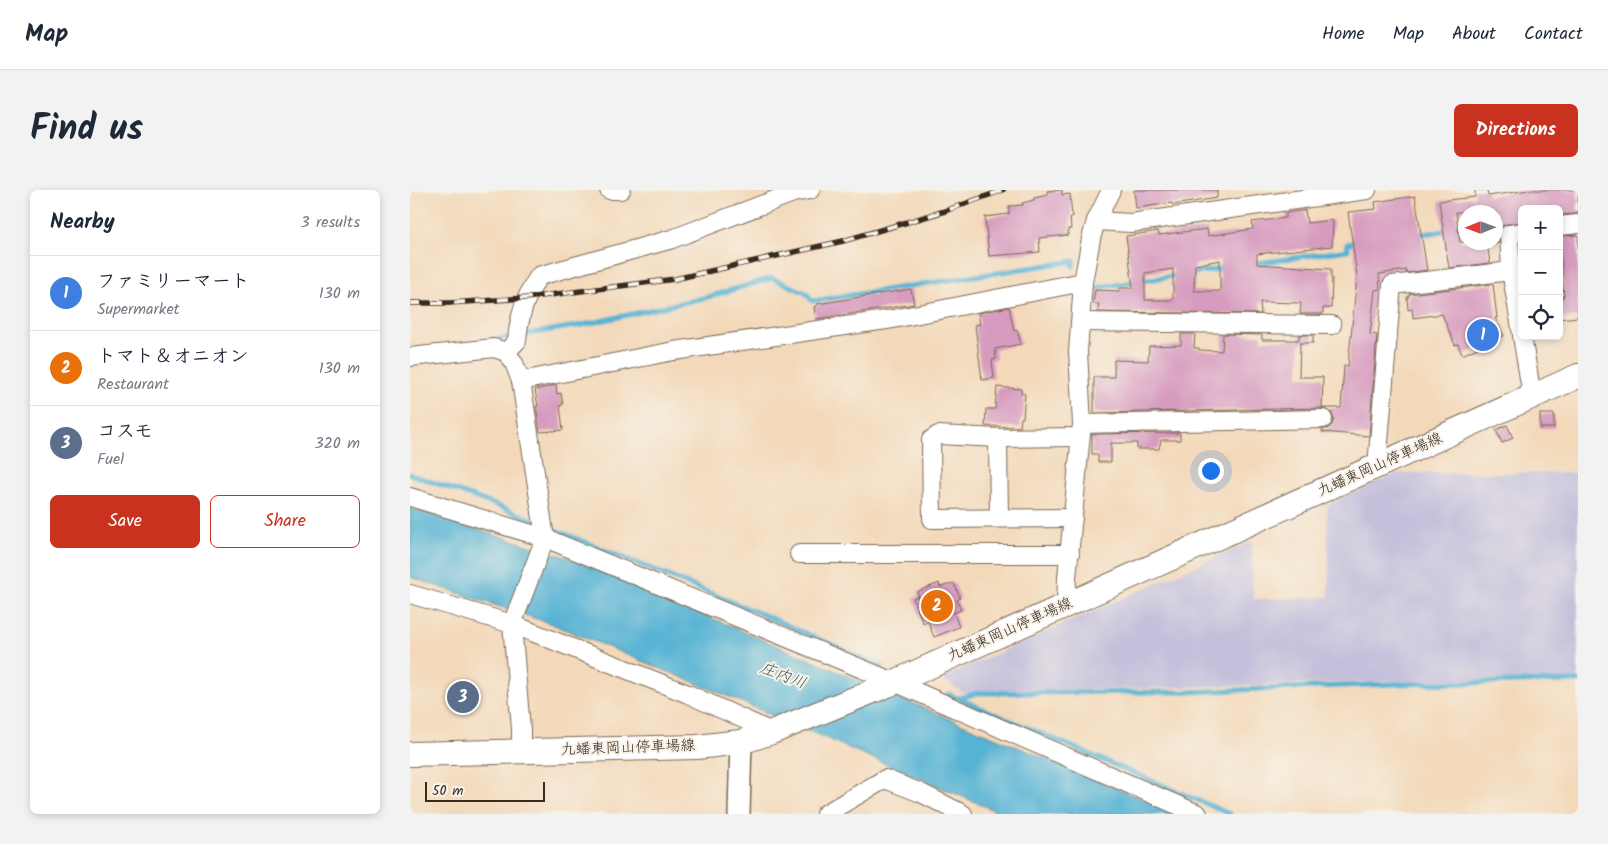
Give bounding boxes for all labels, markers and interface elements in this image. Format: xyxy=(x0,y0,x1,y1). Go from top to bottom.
text: Map xyxy=(25,15,68,54)
text: Home xyxy=(1322,20,1365,49)
text: Map xyxy=(1393,20,1424,49)
text: About xyxy=(1452,20,1496,49)
text: Contact xyxy=(1524,20,1583,49)
text: Find us xyxy=(30,102,143,158)
button: Directions xyxy=(1454,104,1578,157)
north arrow xyxy=(1458,205,1503,250)
map controls xyxy=(1518,205,1563,340)
button: + xyxy=(1518,205,1563,250)
text: Nearby xyxy=(50,206,115,239)
text: 3 results xyxy=(301,210,360,235)
button: − xyxy=(1518,250,1563,295)
text: ファミリーマート xyxy=(97,267,250,297)
text: 1 xyxy=(64,281,68,306)
text: 130 m xyxy=(319,281,360,306)
button: locate xyxy=(1518,295,1563,340)
text: Supermarket xyxy=(97,297,180,322)
pin: 1 xyxy=(1467,316,1499,354)
text: トマト＆オニオン xyxy=(97,342,249,372)
text: 2 xyxy=(61,356,71,381)
text: 130 m xyxy=(319,356,360,381)
text: Restaurant xyxy=(97,372,169,397)
text: コスモ xyxy=(97,417,153,447)
street label: 九蟠東岡山停車場線 xyxy=(1313,427,1447,503)
text: 3 xyxy=(62,431,70,456)
text: 320 m xyxy=(314,431,360,456)
text: Fuel xyxy=(97,447,124,472)
your location xyxy=(1198,458,1224,484)
button: Save xyxy=(50,495,200,548)
button: Share xyxy=(210,495,360,548)
pin: 2 xyxy=(921,587,953,625)
street label: 九蟠東岡山停車場線 xyxy=(943,592,1077,668)
water label: 庄内川 xyxy=(756,656,810,696)
pin: 3 xyxy=(447,678,479,716)
street label: 九蟠東岡山停車場線 xyxy=(560,734,696,762)
scale bar xyxy=(425,779,545,802)
text: 50 m xyxy=(432,780,463,802)

